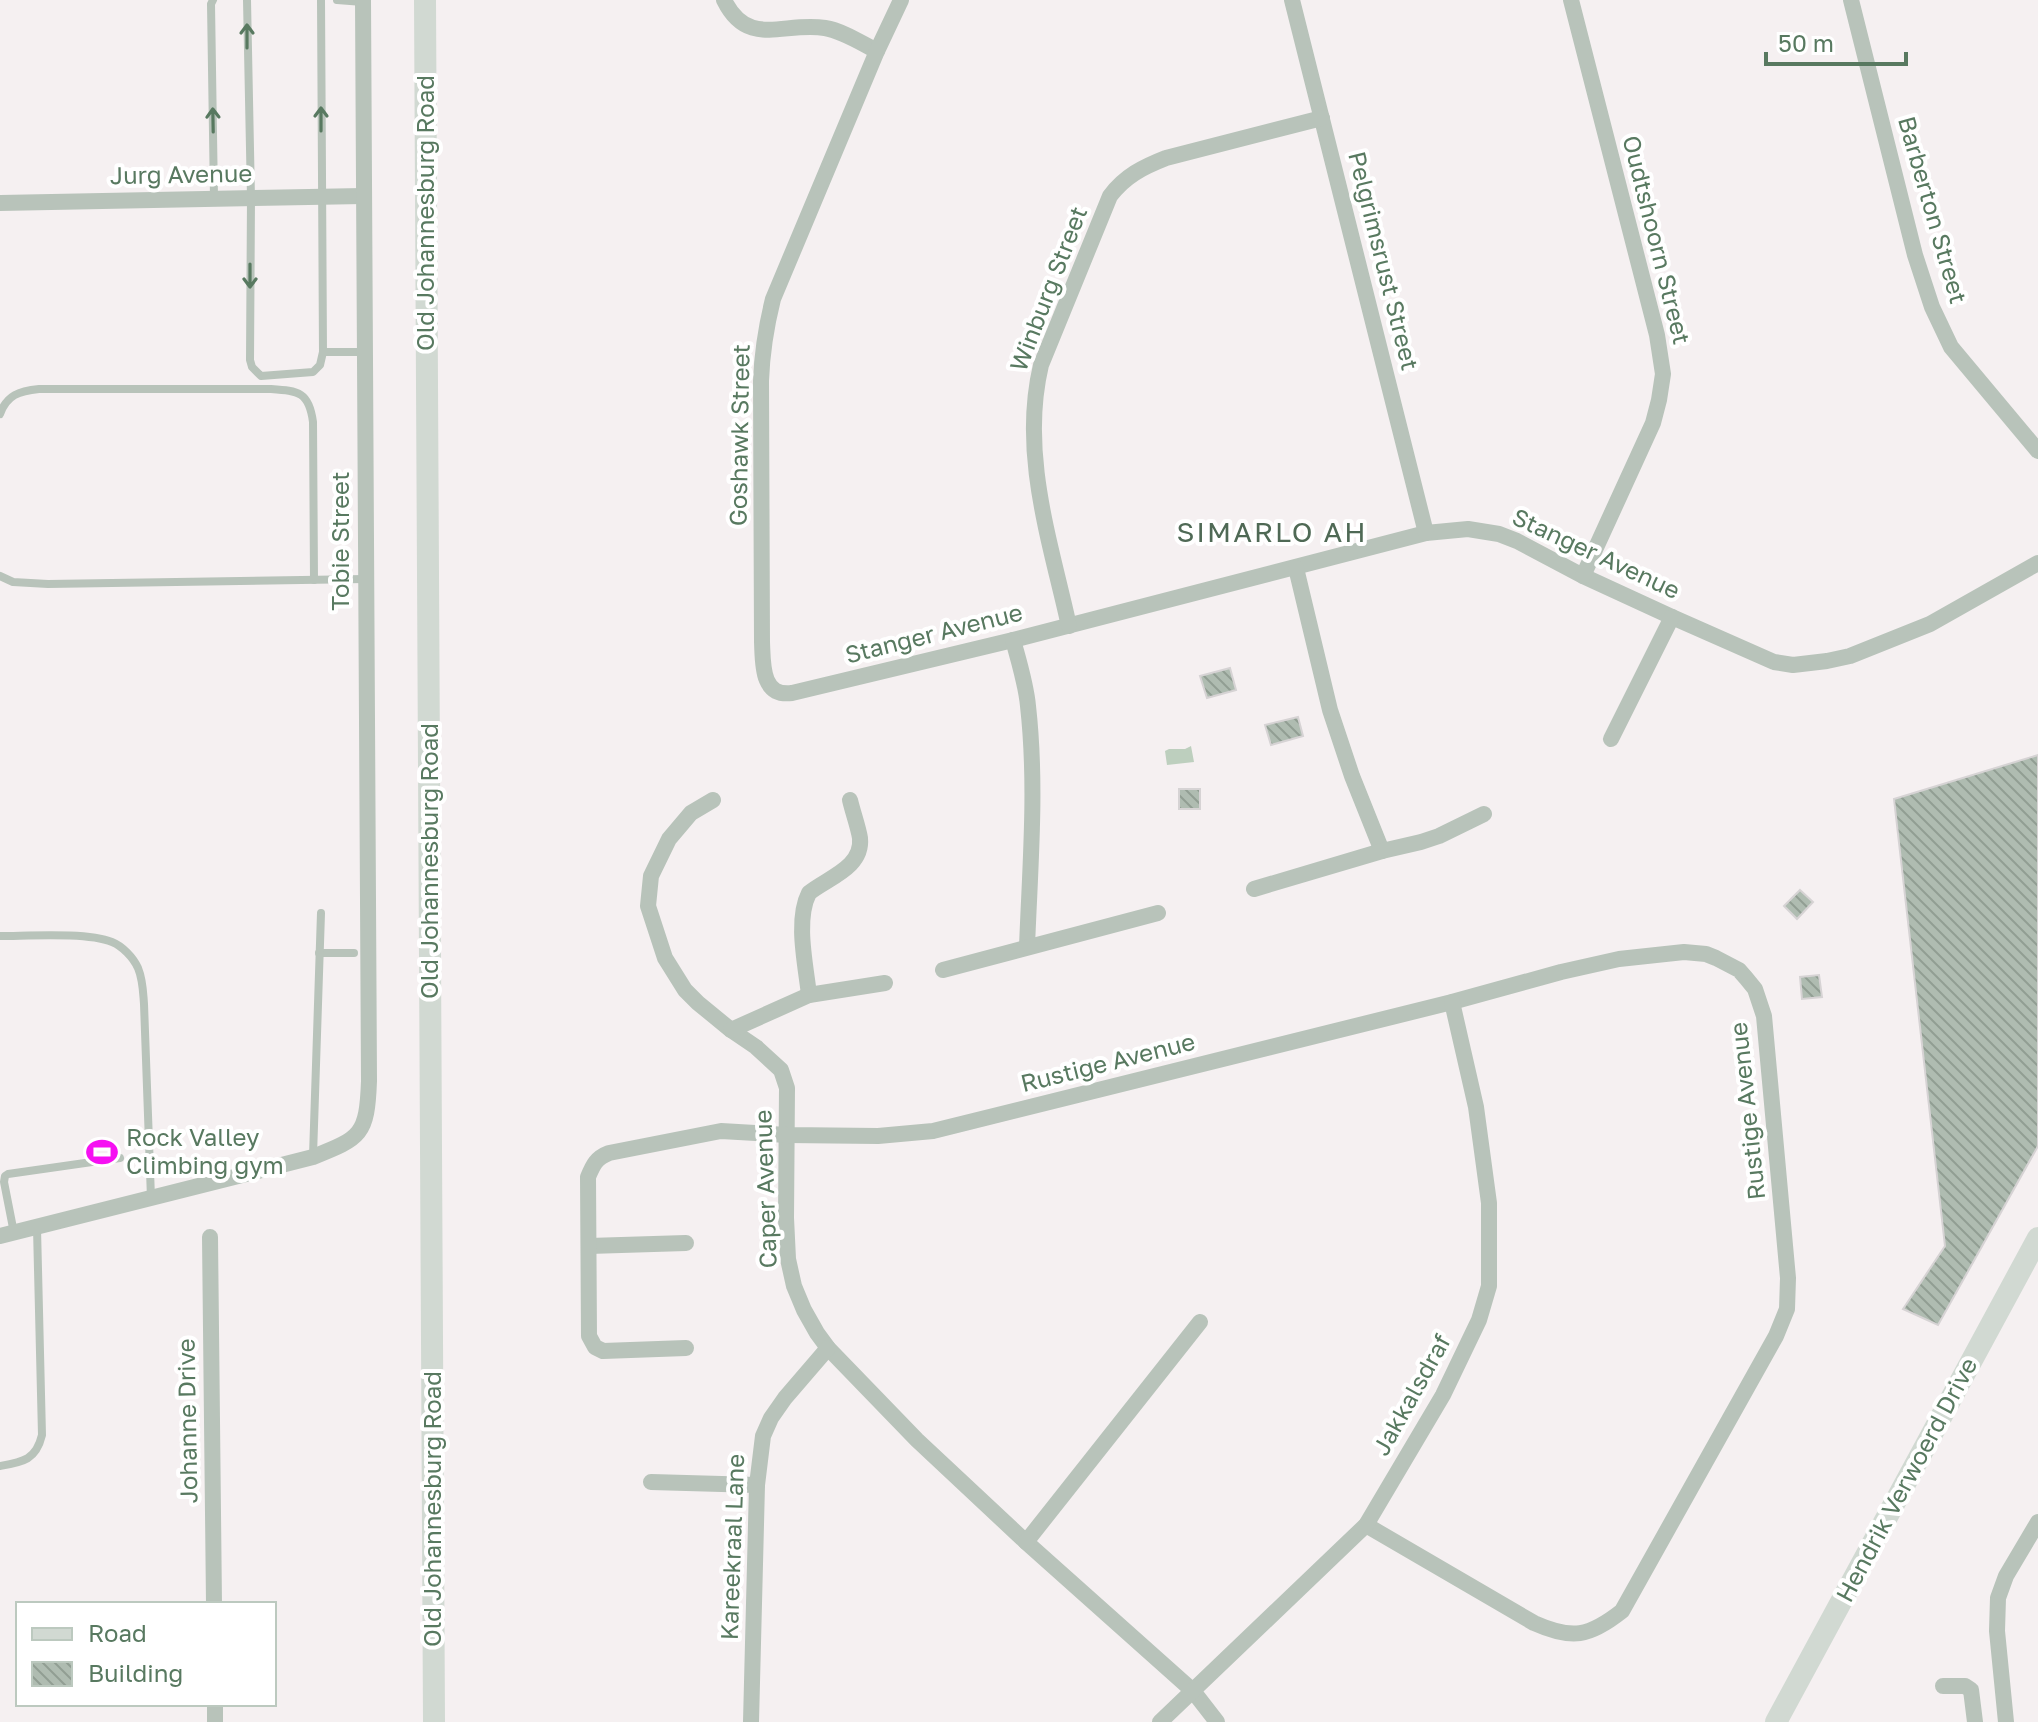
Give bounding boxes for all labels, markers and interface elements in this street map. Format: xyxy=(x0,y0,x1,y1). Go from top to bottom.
scale bar xyxy=(1766,16,1906,66)
one-way arrow xyxy=(240,23,255,50)
text: 50 m xyxy=(1778,28,1834,57)
street label: Old Johannesburg Road xyxy=(410,75,439,351)
one-way arrow xyxy=(313,106,329,133)
one-way arrow xyxy=(205,107,221,134)
street label: Barberton Street xyxy=(1893,113,1974,307)
street label: Oudtshoorn Street xyxy=(1617,132,1697,347)
street label: Pelgrimsrust Street xyxy=(1343,148,1426,373)
street label: Jurg Avenue xyxy=(110,158,252,189)
street label: Winburg Street xyxy=(1003,202,1092,375)
one-way arrow xyxy=(242,262,258,289)
street label: Goshawk Street xyxy=(722,344,755,526)
street label: Tobie Street xyxy=(325,471,354,611)
street label: Stanger Avenue xyxy=(1508,501,1685,604)
district label: SIMARLO AH xyxy=(1176,515,1368,548)
street label: Stanger Avenue xyxy=(842,597,1025,669)
street label: Old Johannesburg Road xyxy=(414,723,443,999)
street label: Rustige Avenue xyxy=(1723,1021,1770,1201)
street label: Rustige Avenue xyxy=(1018,1026,1198,1097)
street label: Caper Avenue xyxy=(747,1109,782,1269)
place label: Rock Valley Climbing gym xyxy=(126,1122,284,1179)
sports icon: Rock Valley Climbing gym xyxy=(85,1135,119,1169)
street label: Jakkalsdraf xyxy=(1366,1328,1456,1460)
street label: Johanne Drive xyxy=(171,1338,202,1504)
street label: Hendrik Verwoerd Drive xyxy=(1829,1352,1982,1606)
street label: Old Johannesburg Road xyxy=(417,1371,446,1647)
street label: Kareekraal Lane xyxy=(714,1453,749,1641)
legend xyxy=(16,1602,276,1706)
text: Road xyxy=(88,1618,147,1647)
text: Building xyxy=(88,1658,183,1687)

